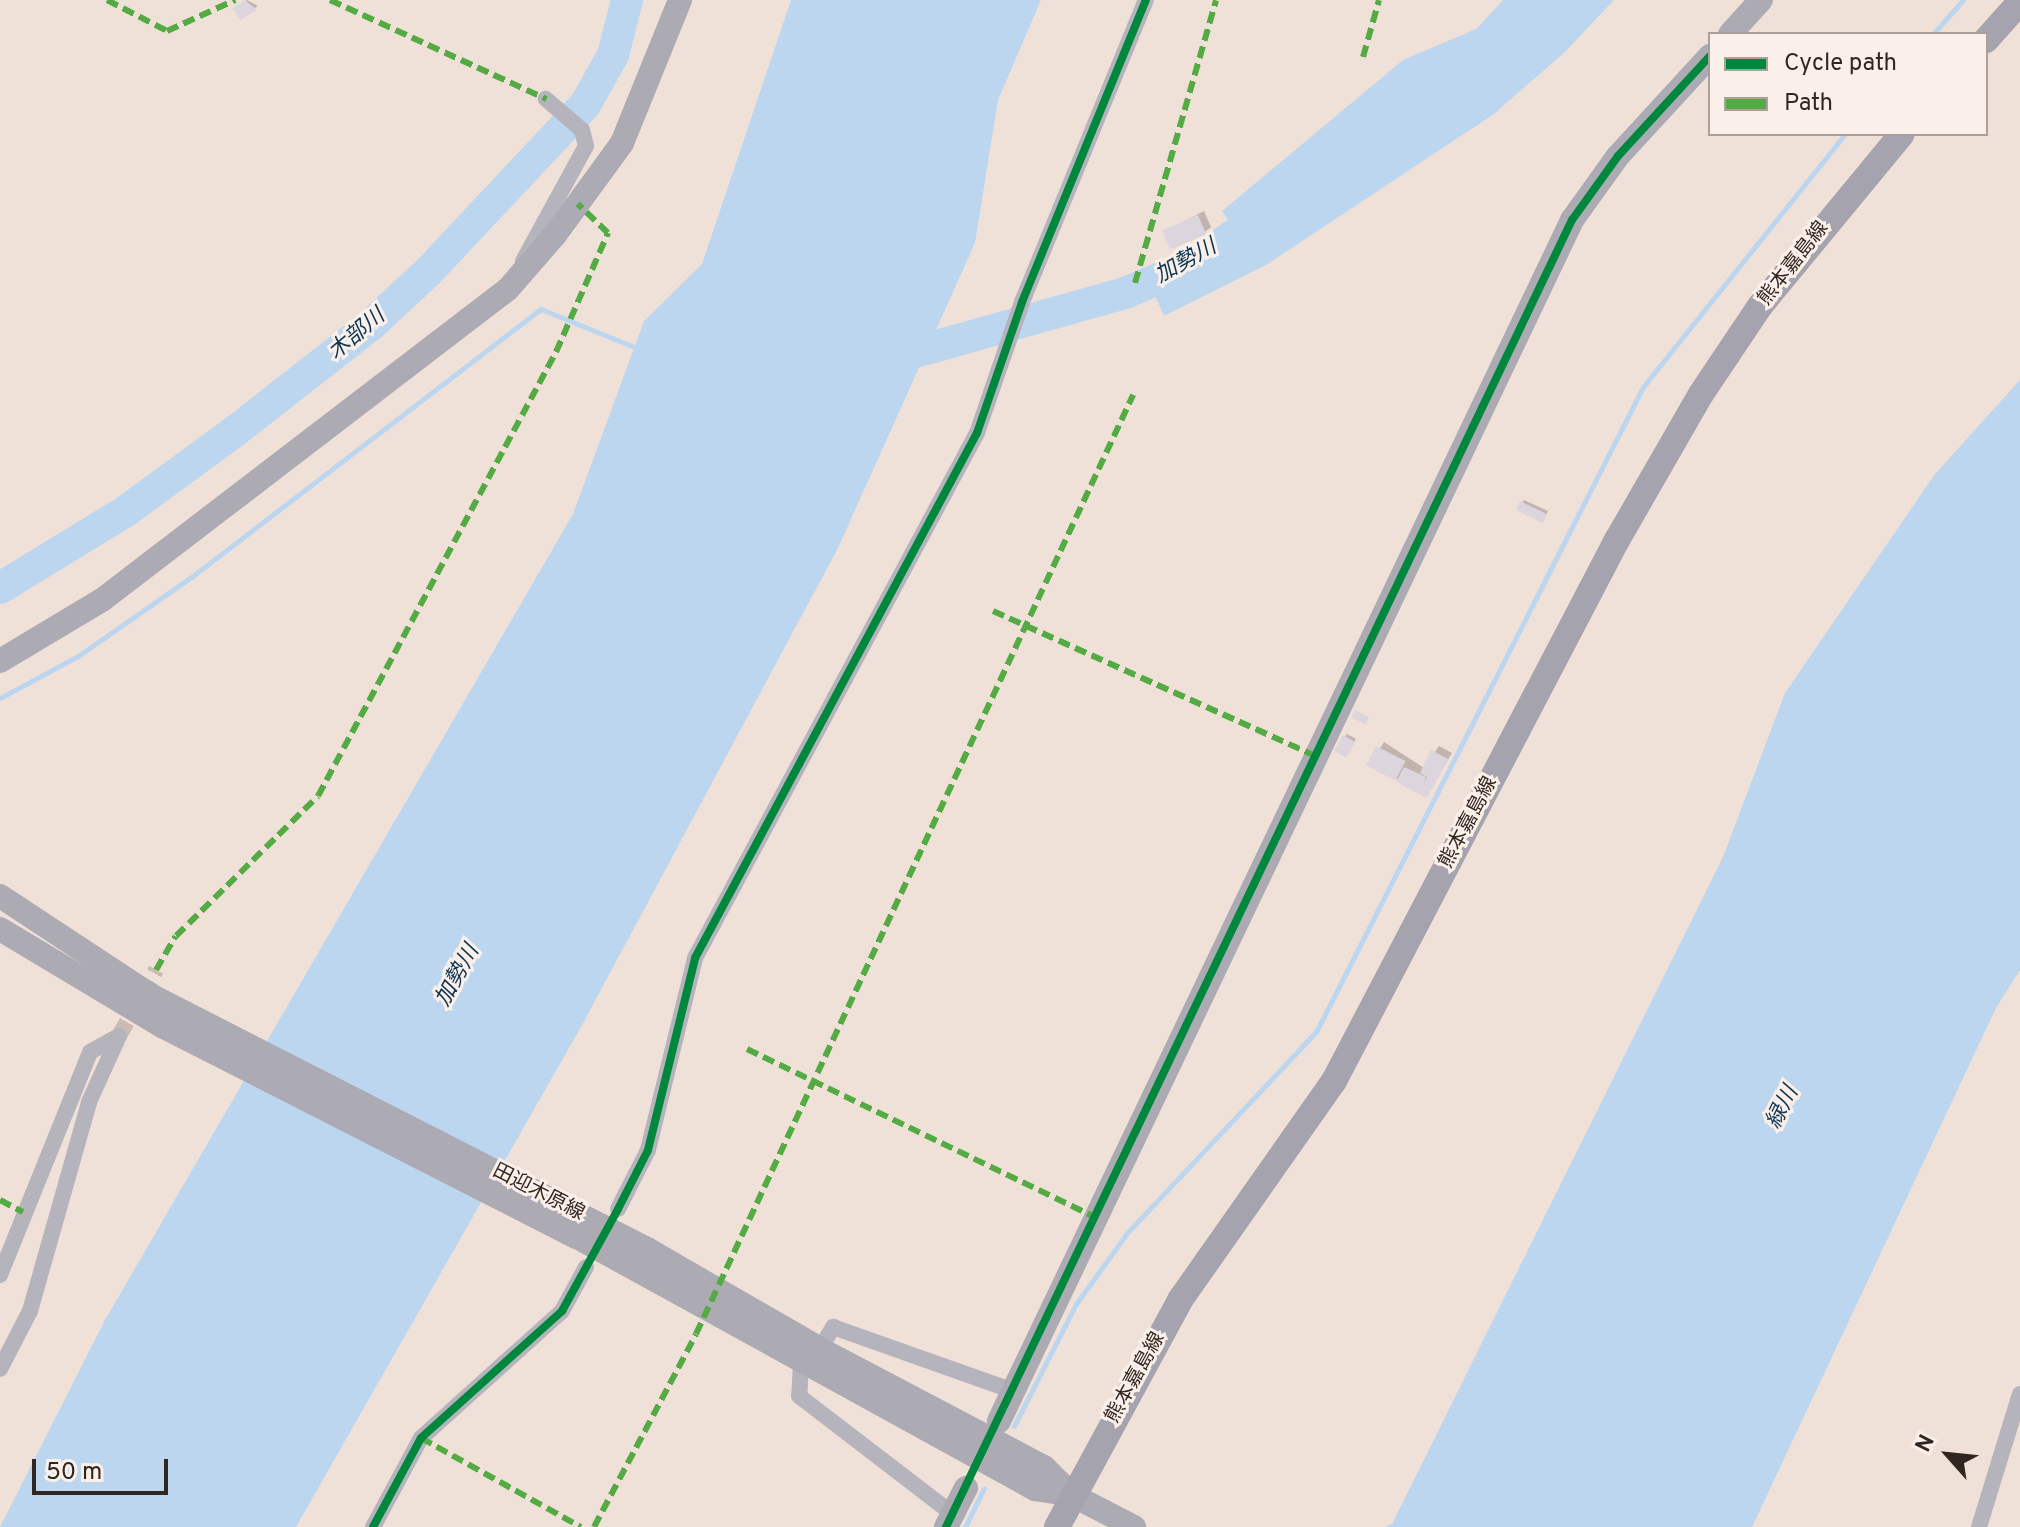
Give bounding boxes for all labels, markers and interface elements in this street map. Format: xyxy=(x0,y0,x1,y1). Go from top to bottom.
legend xyxy=(1708,32,1988,136)
text: Cycle path xyxy=(1784,49,1897,79)
text: Path xyxy=(1784,89,1833,119)
street label: 熊本嘉島線 xyxy=(1754,217,1834,311)
water label: 加勢川 xyxy=(1151,234,1221,290)
water label: 木部川 xyxy=(323,304,391,366)
street label: 熊本嘉島線 xyxy=(1435,773,1503,873)
water label: 加勢川 xyxy=(430,941,486,1011)
water label: 緑川 xyxy=(1761,1082,1805,1134)
street label: 田迎木原線 xyxy=(488,1160,588,1226)
street label: 熊本嘉島線 xyxy=(1101,1328,1171,1428)
north arrow xyxy=(1908,1415,1988,1495)
text: N xyxy=(1911,1431,1942,1457)
scale bar xyxy=(36,1443,172,1493)
text: 50 m xyxy=(46,1458,102,1488)

